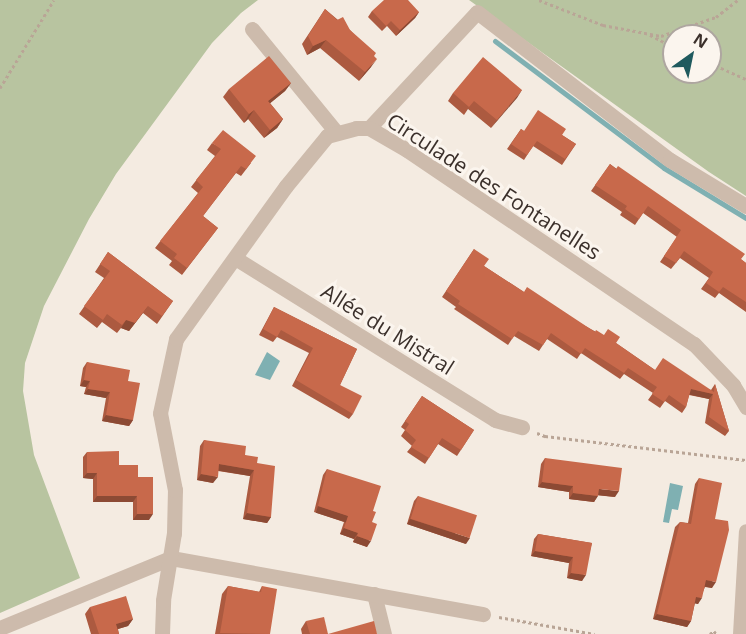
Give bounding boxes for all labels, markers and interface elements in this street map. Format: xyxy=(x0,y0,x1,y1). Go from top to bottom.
north arrow xyxy=(662,24,722,84)
text: N xyxy=(689,28,712,53)
street label: Circulade des Fontanelles xyxy=(382,107,606,265)
street label: Allée du Mistral xyxy=(317,278,459,380)

